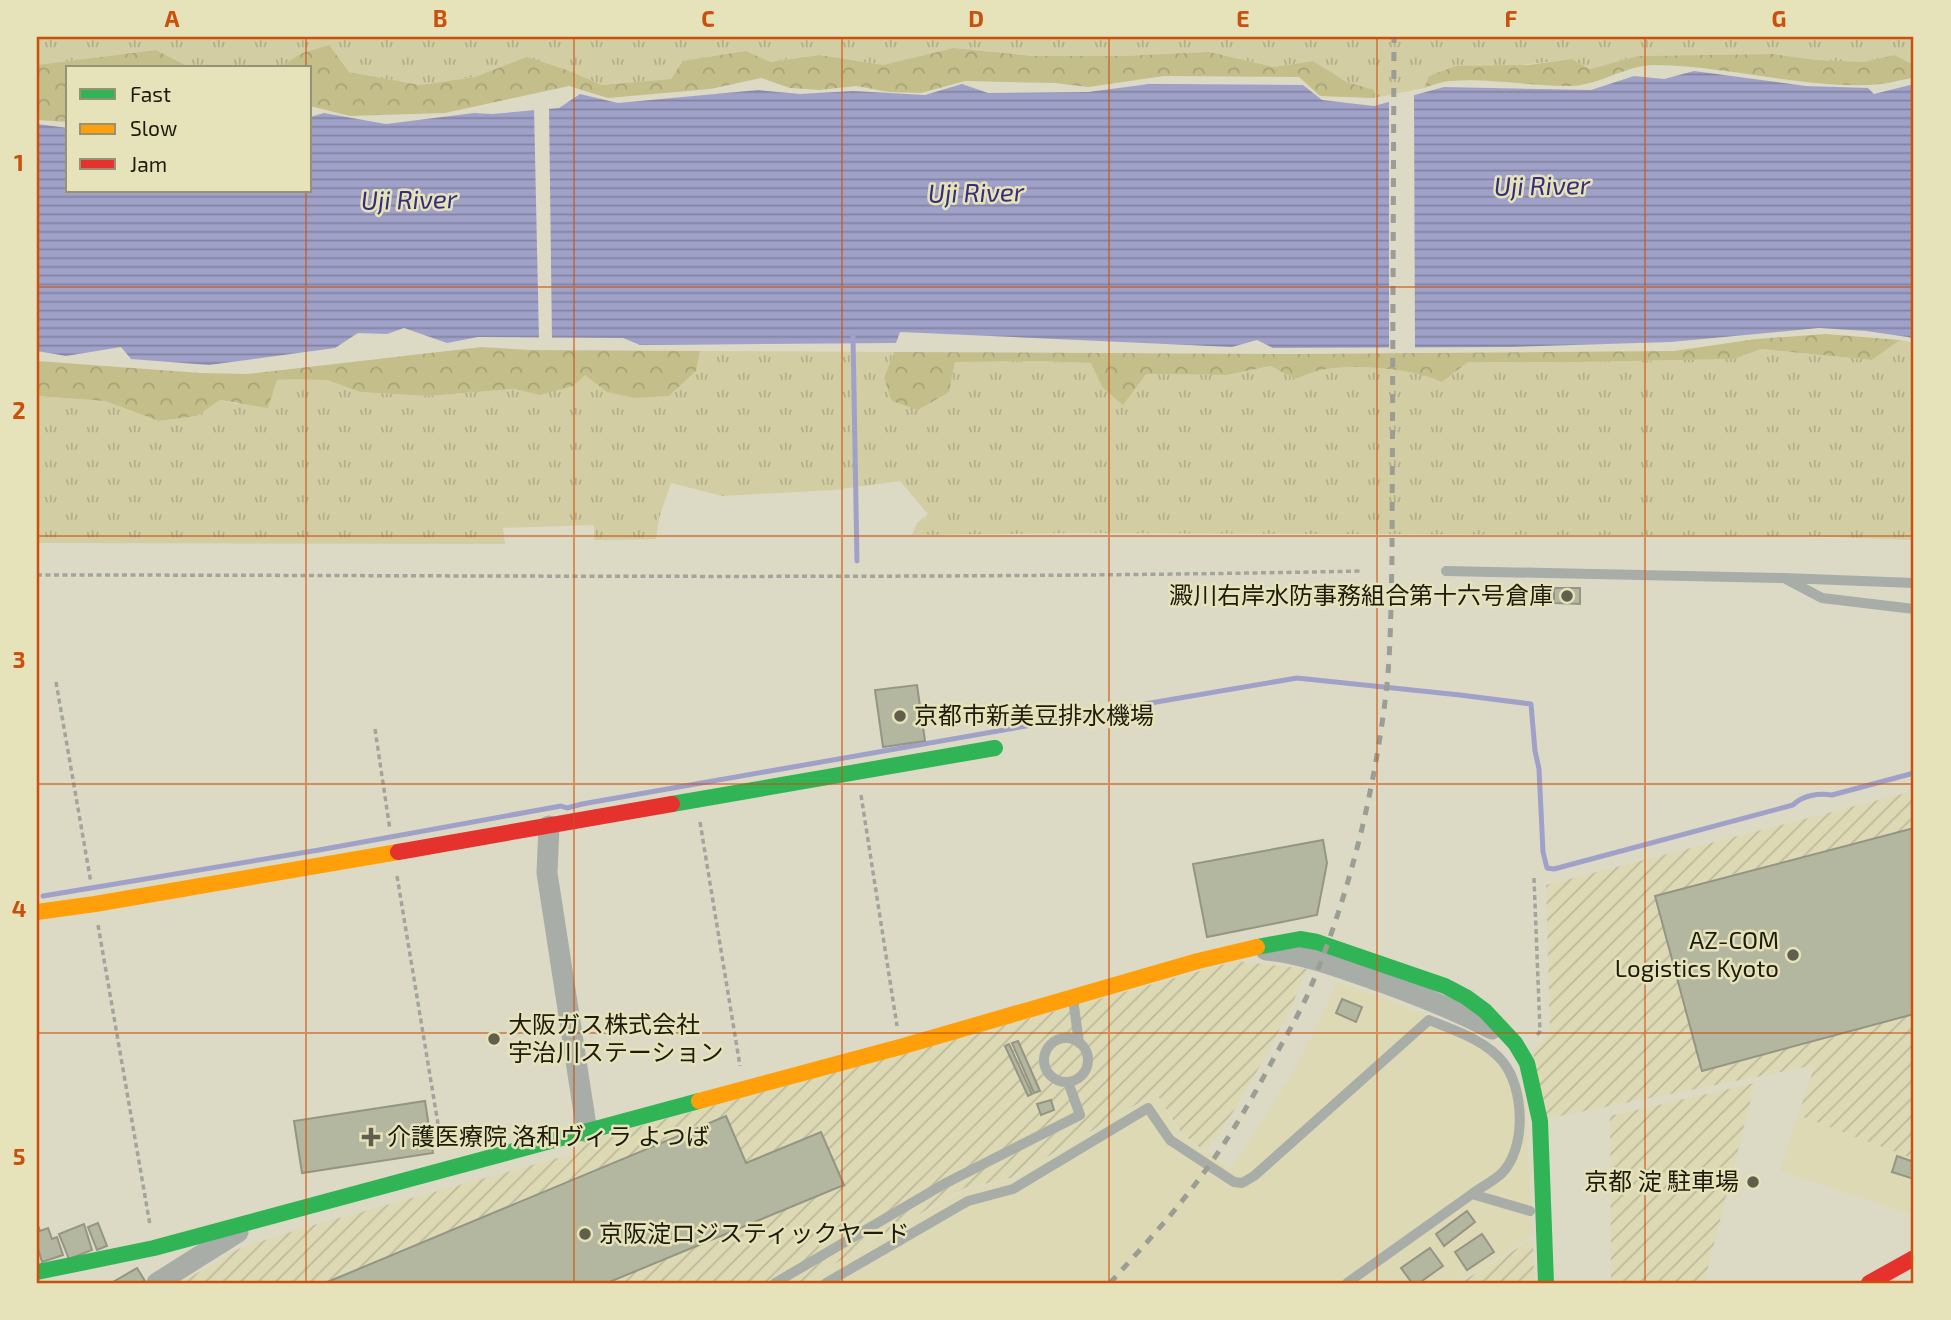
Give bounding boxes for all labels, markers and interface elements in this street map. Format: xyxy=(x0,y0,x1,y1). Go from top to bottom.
text: A xyxy=(164,4,180,32)
text: B xyxy=(433,4,447,32)
text: C xyxy=(701,4,715,32)
text: D xyxy=(968,4,984,32)
text: E xyxy=(1236,4,1250,32)
text: F xyxy=(1505,4,1518,32)
text: G xyxy=(1772,4,1786,32)
legend xyxy=(66,66,312,192)
text: Fast xyxy=(130,81,171,106)
text: Slow xyxy=(130,115,177,140)
text: 1 xyxy=(14,148,24,176)
text: Jam xyxy=(130,151,167,176)
water label: Uji River xyxy=(1493,168,1591,201)
water label: Uji River xyxy=(927,175,1025,208)
water label: Uji River xyxy=(360,182,458,215)
text: 2 xyxy=(12,396,26,424)
place label: 澱川右岸水防事務組合第十六号倉庫 xyxy=(1169,580,1553,609)
marker: 澱川右岸水防事務組合第十六号倉庫 xyxy=(1559,588,1575,604)
text: 3 xyxy=(12,645,26,673)
place label: 京都市新美豆排水機場 xyxy=(914,700,1154,729)
marker: 京都市新美豆排水機場 xyxy=(892,708,908,724)
text: 4 xyxy=(12,894,26,922)
place label: AZ-COM Logistics Kyoto xyxy=(1615,925,1779,982)
marker: AZ-COM Logistics Kyoto xyxy=(1785,947,1801,963)
place label: 大阪ガス株式会社 宇治川ステーション xyxy=(508,1009,724,1066)
marker: 大阪ガス株式会社 宇治川ステーション xyxy=(486,1031,502,1047)
place label: 介護医療院 洛和ヴィラ よつば xyxy=(387,1121,710,1150)
marker: 介護医療院 洛和ヴィラ よつば xyxy=(361,1127,381,1147)
text: 5 xyxy=(13,1142,25,1170)
place label: 京都 淀 駐車場 xyxy=(1584,1166,1739,1195)
marker: 京都 淀 駐車場 xyxy=(1745,1174,1761,1190)
place label: 京阪淀ロジスティックヤード xyxy=(599,1218,910,1247)
marker: 京阪淀ロジスティックヤード xyxy=(577,1226,593,1242)

